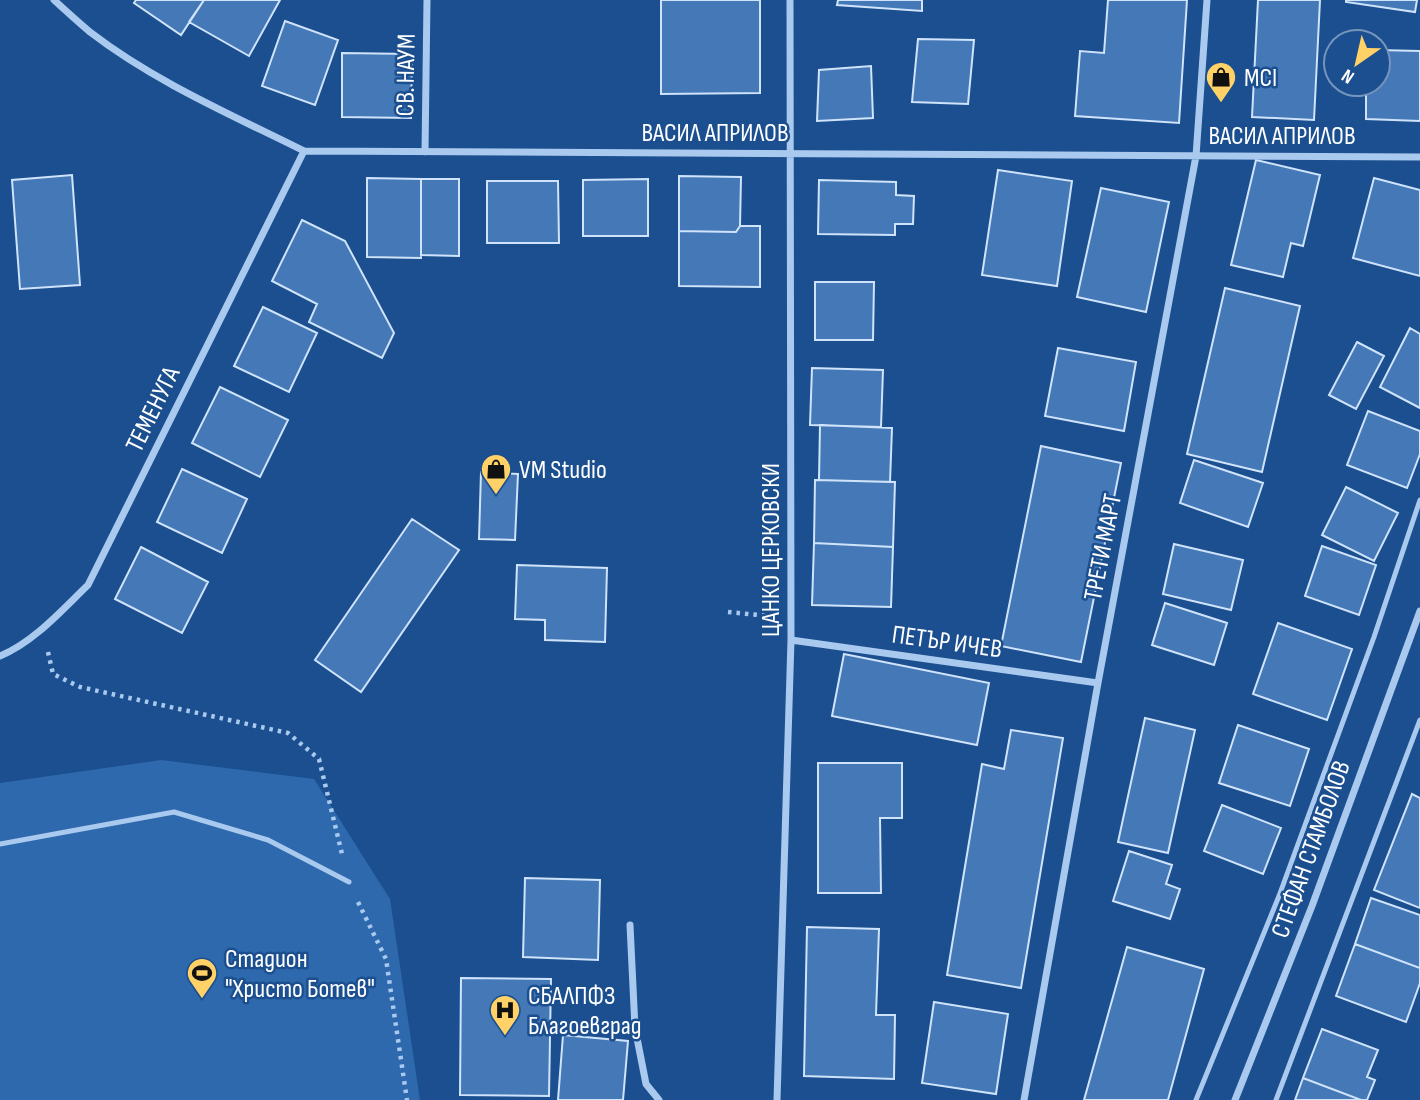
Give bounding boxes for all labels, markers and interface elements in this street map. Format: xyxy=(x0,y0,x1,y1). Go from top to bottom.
north arrow xyxy=(1322,28,1392,98)
street label: СВ. НАУМ xyxy=(390,33,423,117)
shop icon: MCI xyxy=(1204,60,1238,104)
place label: MCI xyxy=(1244,63,1277,94)
text: N xyxy=(1338,63,1359,88)
street label: ВАСИЛ АПРИЛОВ xyxy=(642,118,788,149)
street label: ВАСИЛ АПРИЛОВ xyxy=(1209,121,1355,152)
street label: ТЕМЕНУГА xyxy=(119,361,188,457)
shop icon: VM Studio xyxy=(479,452,513,496)
place label: VM Studio xyxy=(519,455,607,486)
street label: ЦАНКО ЦЕРКОВСКИ xyxy=(756,463,787,637)
street label: ТРЕТИ МАРТ xyxy=(1078,491,1129,603)
street label: ПЕТЪР ИЧЕВ xyxy=(890,619,1004,666)
street label: СТЕФАН СТАМБОЛОВ xyxy=(1265,757,1358,942)
place label: Стадион "Христо Ботев" xyxy=(225,944,375,1005)
sports icon: Стадион "Христо Ботев" xyxy=(185,956,219,1000)
place label: СБАЛПФЗ Благоевград xyxy=(528,981,642,1042)
hospital icon: СБАЛПФЗ Благоевград xyxy=(488,993,522,1037)

